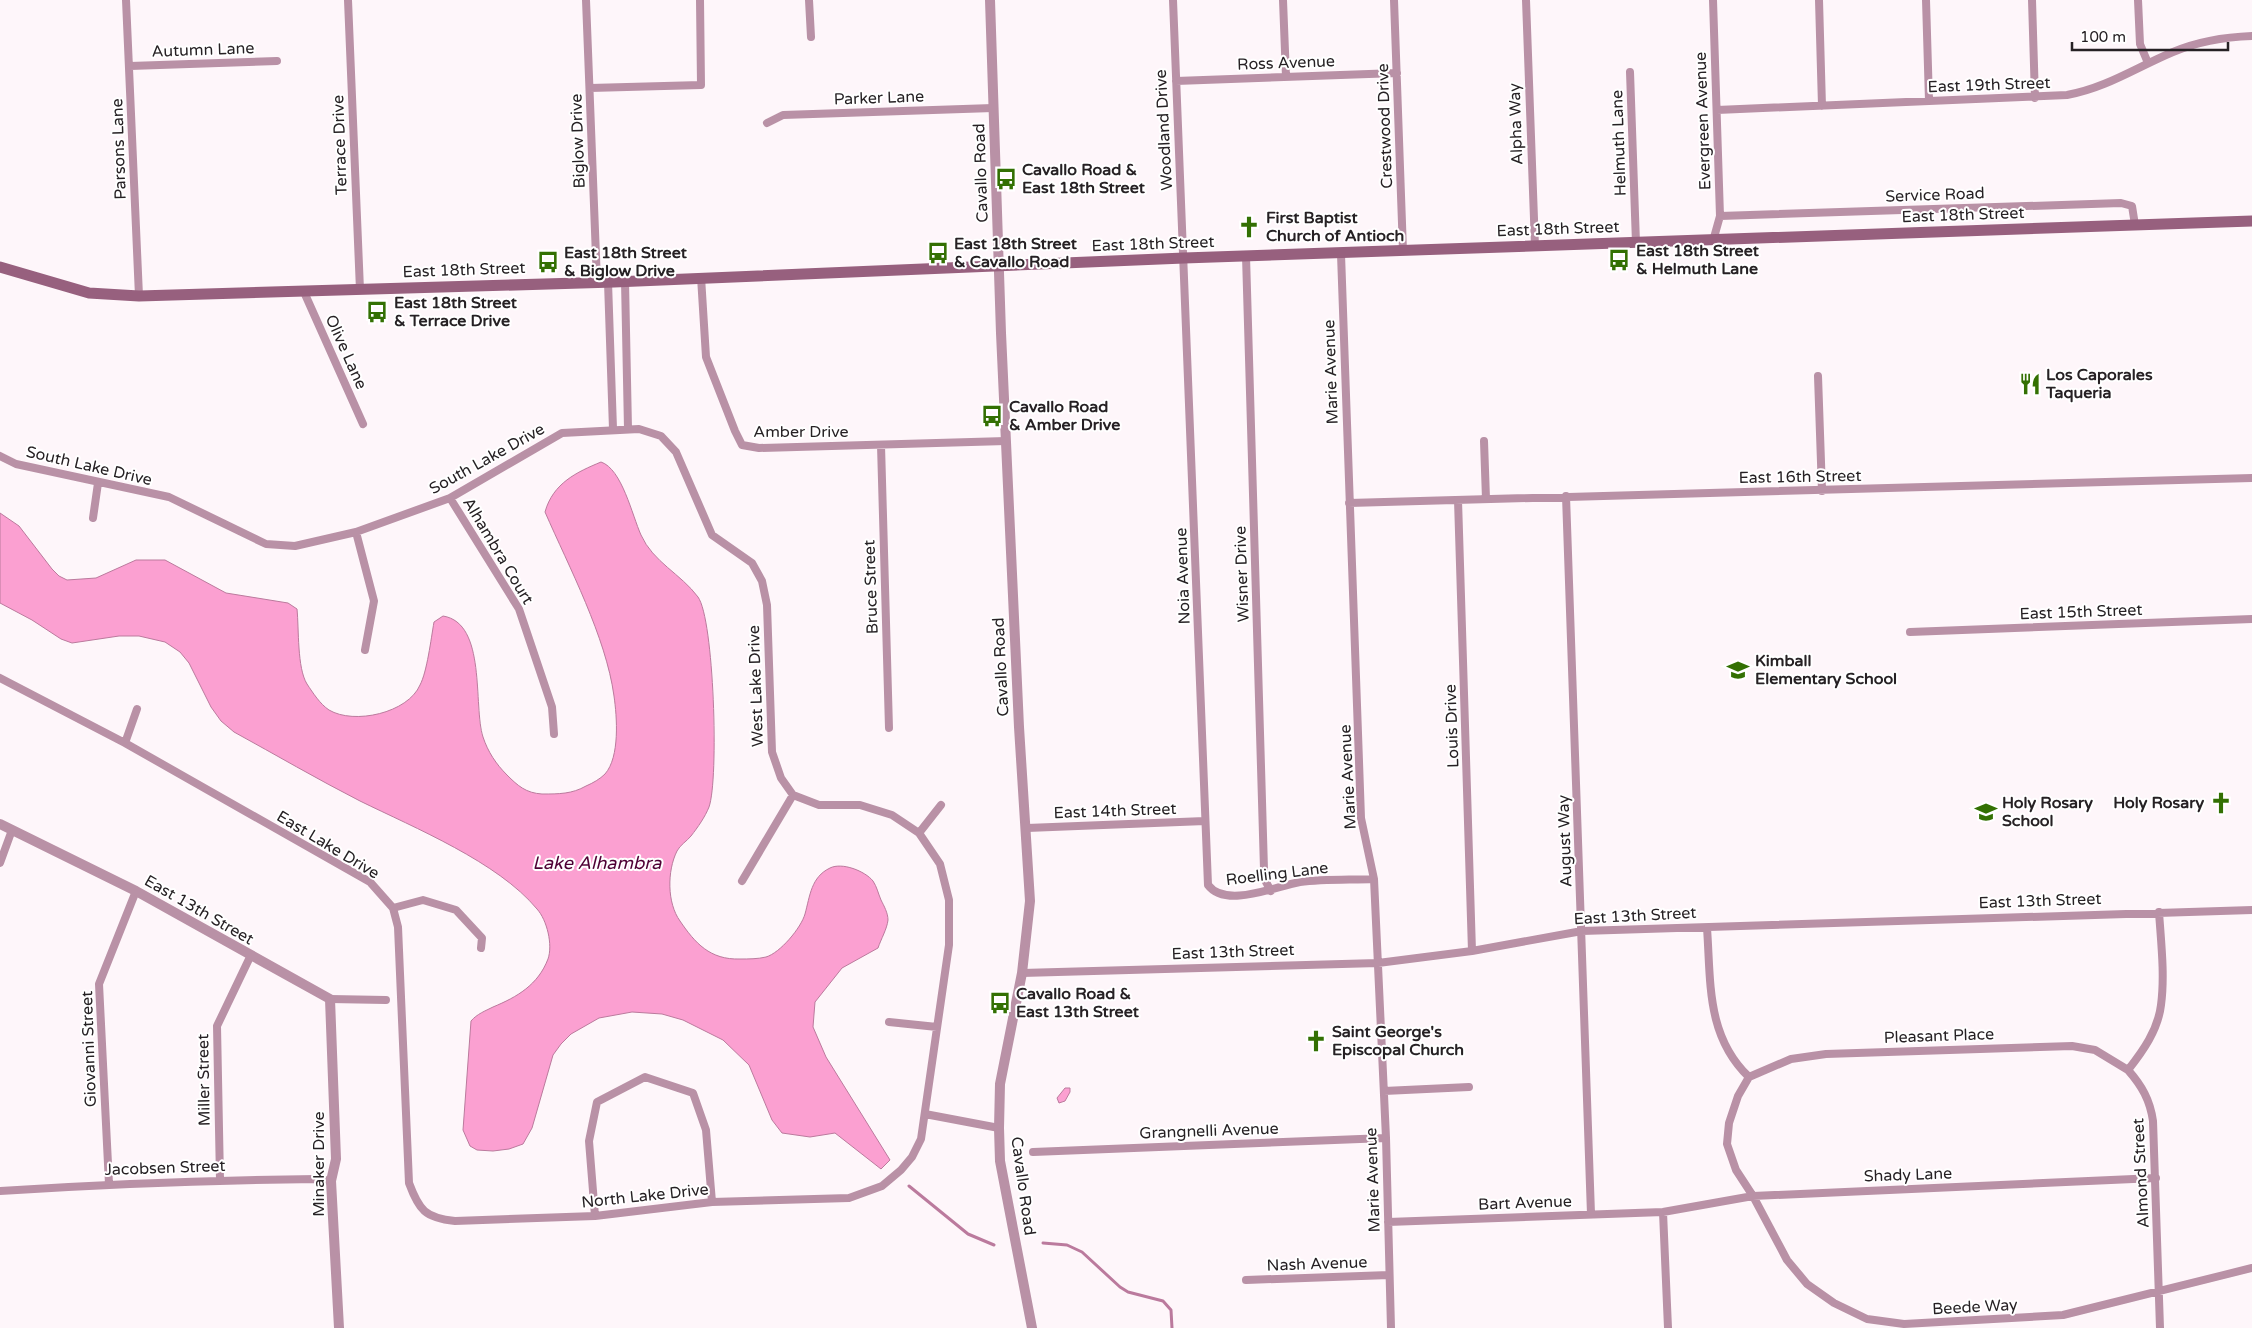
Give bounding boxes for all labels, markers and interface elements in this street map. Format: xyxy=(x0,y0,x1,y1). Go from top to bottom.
scale bar xyxy=(2072,20,2228,52)
text: 100 m xyxy=(2080,28,2126,46)
street label: Autumn Lane xyxy=(151,38,255,62)
street label: Ross Avenue xyxy=(1237,51,1335,75)
street label: Evergreen Avenue xyxy=(1691,51,1715,191)
street label: Crestwood Drive xyxy=(1373,63,1397,189)
street label: Woodland Drive xyxy=(1151,69,1177,191)
street label: East 19th Street xyxy=(1927,73,2051,97)
street label: Alpha Way xyxy=(1505,82,1527,165)
street label: Parker Lane xyxy=(833,86,925,110)
street label: Helmuth Lane xyxy=(1607,90,1631,196)
street label: Biglow Drive xyxy=(566,93,590,189)
street label: Terrace Drive xyxy=(328,95,352,195)
street label: Parsons Lane xyxy=(107,98,131,200)
street label: Cavallo Road xyxy=(969,123,993,223)
place label: Cavallo Road & East 18th Street xyxy=(1022,160,1146,198)
bus stop icon: Cavallo Road & East 18th Street xyxy=(993,166,1019,192)
street label: Service Road xyxy=(1885,183,1985,207)
street label: East 18th Street xyxy=(1901,203,2025,227)
place label: First Baptist Church of Antioch xyxy=(1266,208,1404,246)
church icon: First Baptist Church of Antioch xyxy=(1236,214,1262,240)
street label: East 18th Street xyxy=(1496,217,1620,241)
street label: East 18th Street xyxy=(1091,232,1215,256)
place label: East 18th Street & Cavallo Road xyxy=(954,234,1078,272)
bus stop icon: East 18th Street & Cavallo Road xyxy=(925,240,951,266)
place label: East 18th Street & Helmuth Lane xyxy=(1636,241,1760,279)
place label: East 18th Street & Biglow Drive xyxy=(564,243,688,281)
bus stop icon: East 18th Street & Helmuth Lane xyxy=(1606,247,1632,273)
bus stop icon: East 18th Street & Biglow Drive xyxy=(535,249,561,275)
street label: East 18th Street xyxy=(402,258,526,282)
place label: East 18th Street & Terrace Drive xyxy=(394,293,518,331)
bus stop icon: East 18th Street & Terrace Drive xyxy=(364,299,390,325)
street label: Olive Lane xyxy=(321,312,371,392)
street label: Marie Avenue xyxy=(1319,319,1343,425)
place label: Los Caporales Taqueria xyxy=(2045,365,2153,403)
restaurant icon: Los Caporales Taqueria xyxy=(2017,371,2043,397)
place label: Cavallo Road & Amber Drive xyxy=(1009,397,1120,435)
bus stop icon: Cavallo Road & Amber Drive xyxy=(979,403,1005,429)
street label: South Lake Drive xyxy=(426,419,548,499)
street label: Amber Drive xyxy=(753,422,849,442)
street label: South Lake Drive xyxy=(24,442,154,490)
street label: East 16th Street xyxy=(1738,466,1862,488)
street label: Alhambra Court xyxy=(458,494,538,608)
street label: Wisner Drive xyxy=(1230,526,1254,622)
street label: Noia Avenue xyxy=(1171,527,1195,625)
street label: Bruce Street xyxy=(859,540,883,634)
street label: East 15th Street xyxy=(2019,600,2143,624)
street label: Cavallo Road xyxy=(988,617,1014,717)
street label: West Lake Drive xyxy=(744,625,768,747)
place label: Kimball Elementary School xyxy=(1755,651,1897,689)
school or university icon: Kimball Elementary School xyxy=(1725,657,1751,683)
street label: Louis Drive xyxy=(1441,684,1463,768)
street label: Marie Avenue xyxy=(1335,724,1361,830)
church icon: Holy Rosary xyxy=(2208,790,2234,816)
place label: Holy Rosary School xyxy=(2002,793,2093,831)
place label: Holy Rosary xyxy=(2113,793,2204,813)
street label: August Way xyxy=(1553,794,1577,887)
street label: East 14th Street xyxy=(1053,799,1177,823)
school or university icon: Holy Rosary School xyxy=(1973,799,1999,825)
street label: East Lake Drive xyxy=(273,806,383,884)
water label: Lake Alhambra xyxy=(533,852,662,874)
street label: Roelling Lane xyxy=(1225,858,1329,890)
street label: East 13th Street xyxy=(141,871,257,949)
street label: East 13th Street xyxy=(1978,889,2102,913)
street label: East 13th Street xyxy=(1573,903,1697,929)
street label: East 13th Street xyxy=(1171,940,1295,964)
place label: Cavallo Road & East 13th Street xyxy=(1016,984,1140,1022)
street label: Giovanni Street xyxy=(77,990,101,1108)
bus stop icon: Cavallo Road & East 13th Street xyxy=(987,990,1013,1016)
place label: Saint George's Episcopal Church xyxy=(1332,1022,1464,1060)
street label: Pleasant Place xyxy=(1884,1024,1994,1048)
church icon: Saint George's Episcopal Church xyxy=(1303,1028,1329,1054)
street label: Miller Street xyxy=(193,1034,215,1126)
street label: Minaker Drive xyxy=(309,1111,329,1217)
street label: Almond Street xyxy=(2128,1118,2154,1228)
street label: Grangnelli Avenue xyxy=(1139,1119,1279,1143)
street label: Marie Avenue xyxy=(1361,1127,1385,1233)
street label: Cavallo Road xyxy=(1006,1135,1040,1237)
street label: Jacobsen Street xyxy=(104,1156,226,1180)
street label: Shady Lane xyxy=(1864,1163,1952,1187)
street label: North Lake Drive xyxy=(580,1179,710,1213)
street label: Bart Avenue xyxy=(1478,1191,1572,1215)
street label: Nash Avenue xyxy=(1266,1252,1368,1276)
street label: Beede Way xyxy=(1932,1295,2019,1319)

